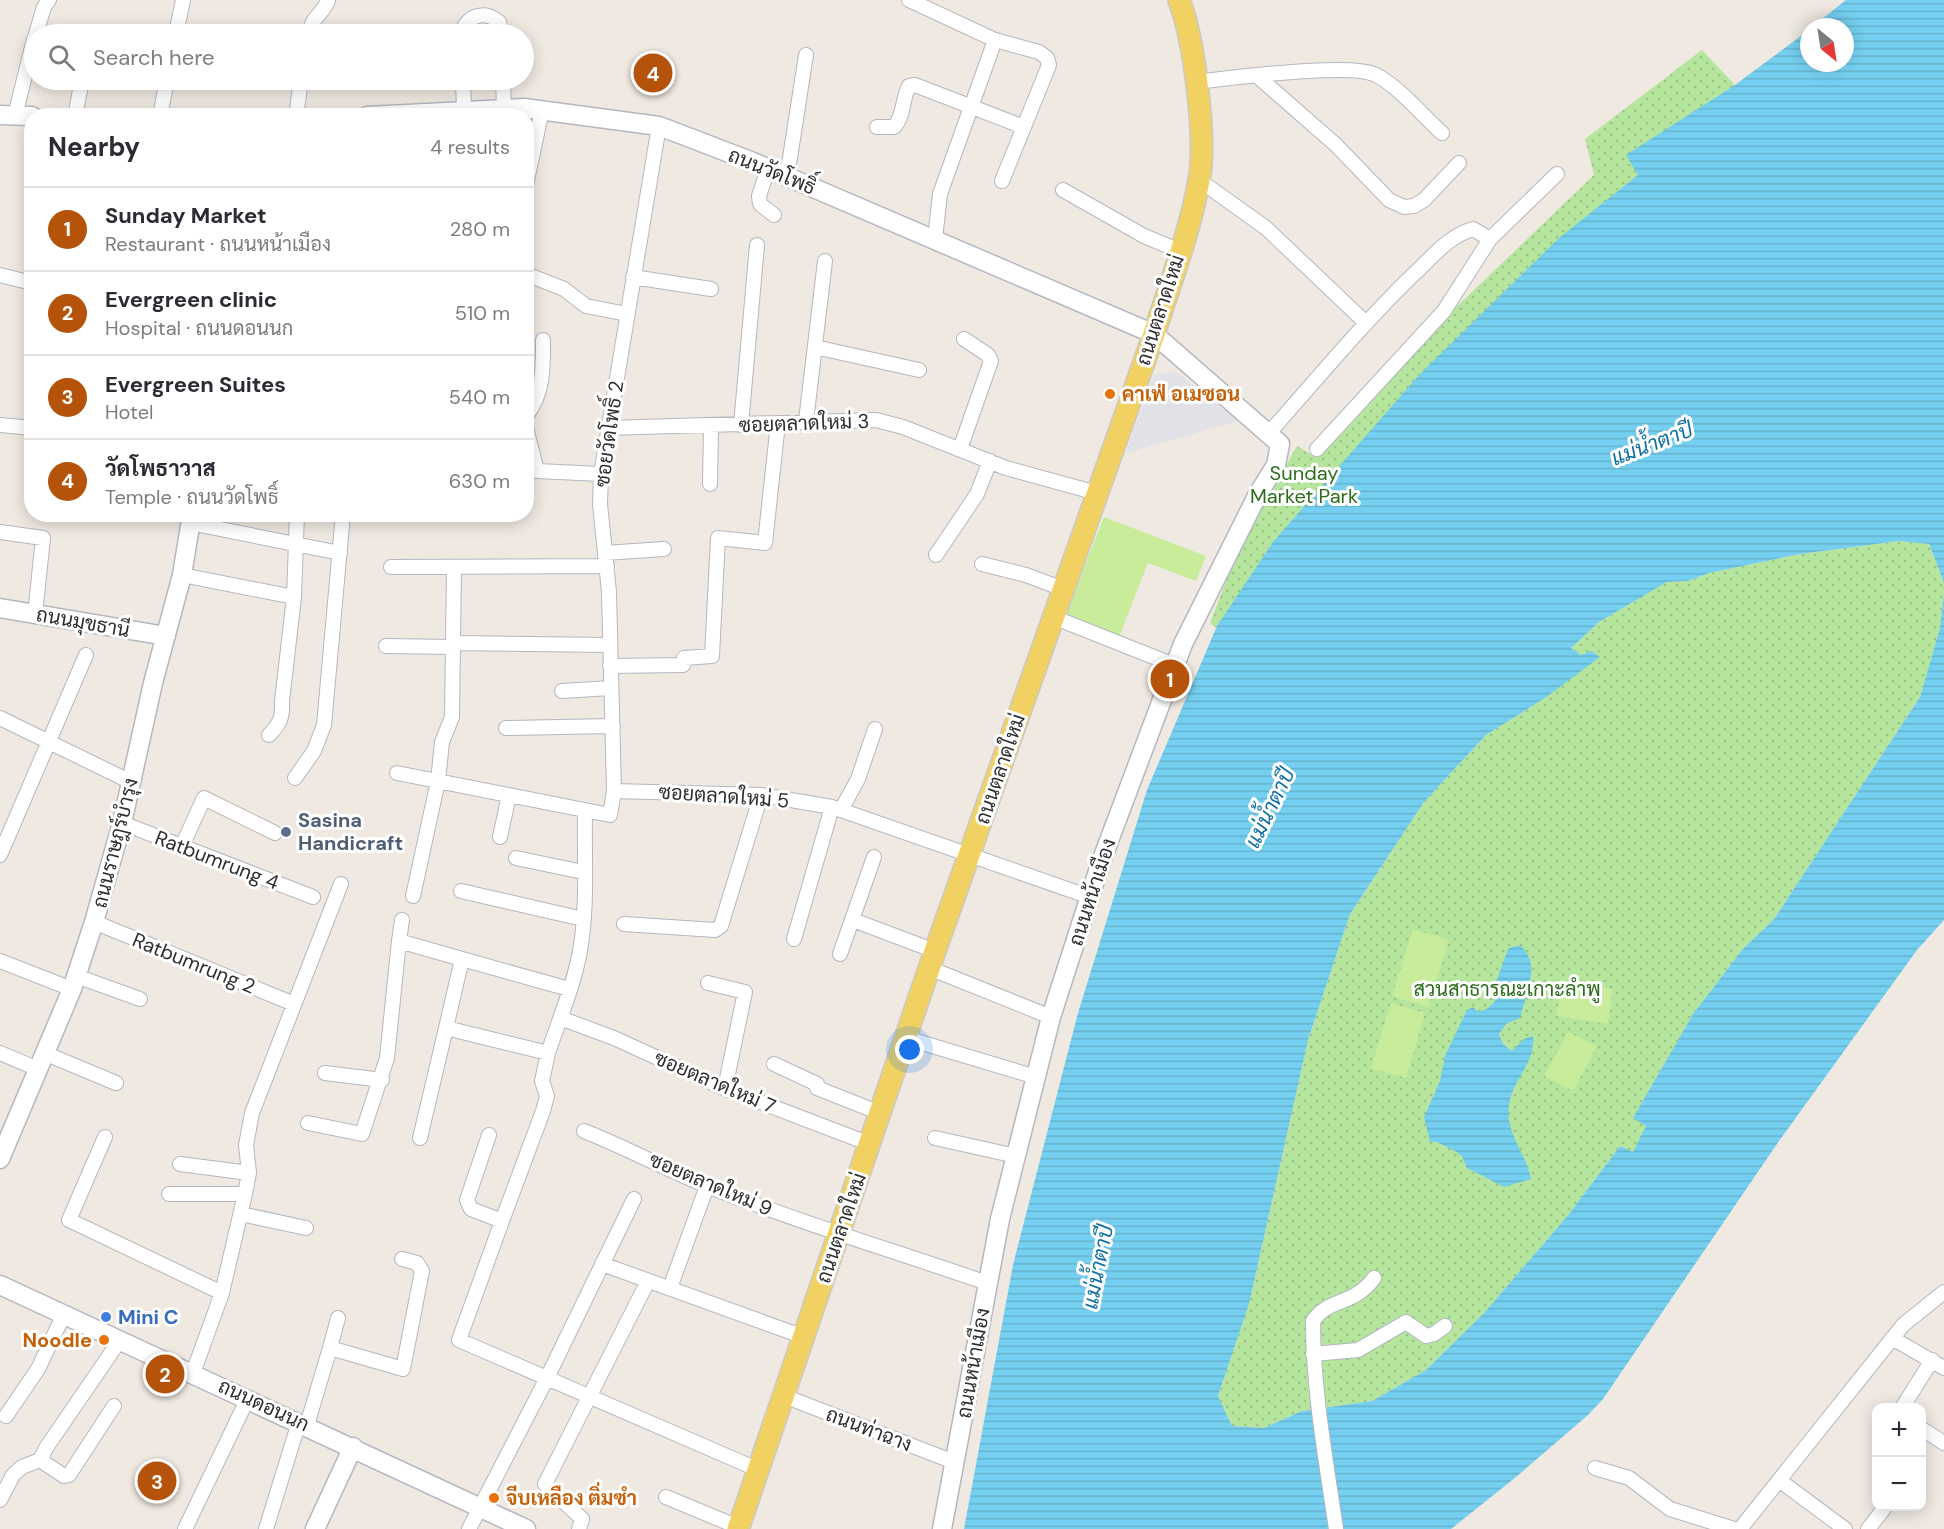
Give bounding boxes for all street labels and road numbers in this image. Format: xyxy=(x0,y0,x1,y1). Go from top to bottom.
street label: ถนนวัดโพธิ์ xyxy=(724,137,822,200)
street label: ถนนตลาดใหม่ xyxy=(1130,251,1190,369)
street label: ซอยวัดโพธิ์ 2 xyxy=(584,378,629,489)
street label: ซอยตลาดใหม่ 3 xyxy=(738,408,870,438)
street label: ถนนมุขธานี xyxy=(34,601,132,644)
street label: ถนนตลาดใหม่ xyxy=(969,710,1031,828)
street label: ถนนราษฎร์บำรุง xyxy=(85,775,145,911)
street label: ซอยตลาดใหม่ 5 xyxy=(658,778,790,814)
street label: Ratbumrung 4 xyxy=(151,824,283,896)
street label: ถนนหน้าเมือง xyxy=(1061,835,1122,949)
street label: Ratbumrung 2 xyxy=(129,927,259,999)
street label: ซอยตลาดใหม่ 7 xyxy=(650,1045,780,1119)
street label: ซอยตลาดใหม่ 9 xyxy=(646,1146,776,1222)
street label: ถนนตลาดใหม่ xyxy=(810,1169,872,1287)
street label: ถนนหน้าเมือง xyxy=(950,1306,995,1420)
street label: ถนนดอนนก xyxy=(214,1373,314,1437)
street label: ถนนท่าฉาง xyxy=(822,1401,916,1457)

